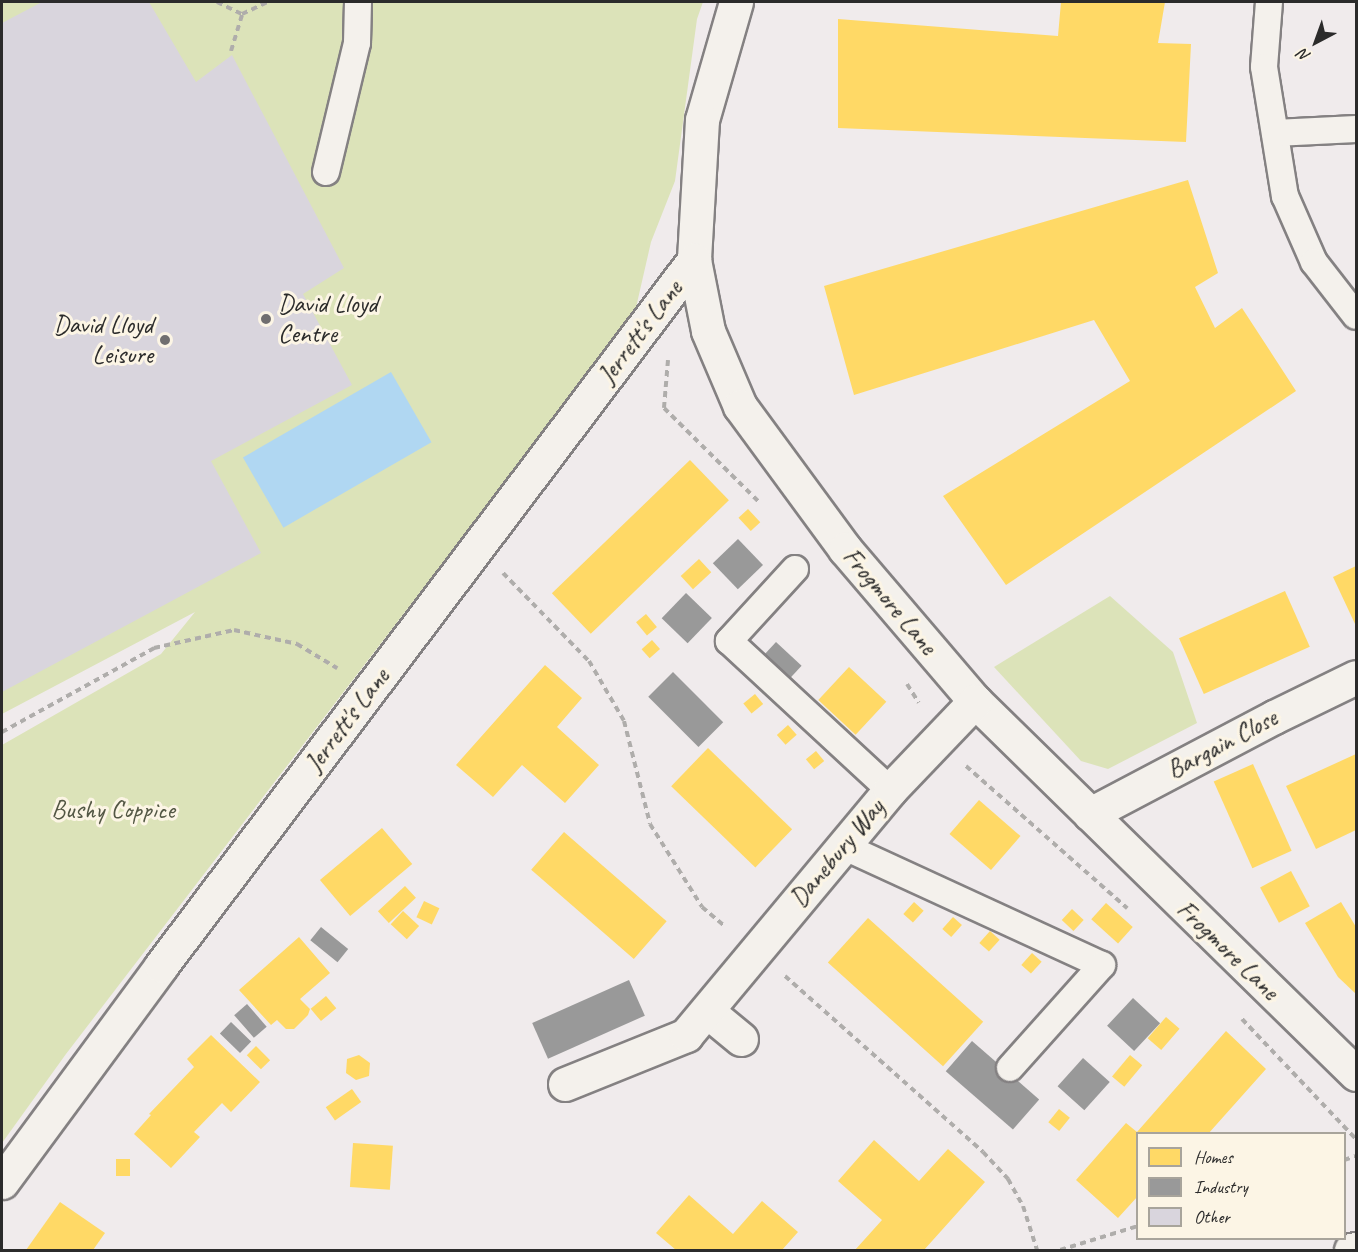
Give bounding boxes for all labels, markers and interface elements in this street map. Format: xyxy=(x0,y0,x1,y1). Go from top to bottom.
north arrow xyxy=(1286,12,1346,72)
text: N xyxy=(1294,45,1314,66)
street label: Jerrett's Lane xyxy=(591,274,689,390)
place label: David Lloyd Centre xyxy=(278,288,378,350)
place label: David Lloyd Leisure xyxy=(53,309,153,370)
marker: David Lloyd Centre xyxy=(259,312,273,326)
marker: David Lloyd Leisure xyxy=(158,333,172,347)
street label: Frogmore Lane xyxy=(836,541,944,661)
street label: Jerrett's Lane xyxy=(298,662,396,778)
street label: Bargain Close xyxy=(1162,702,1282,786)
street label: Danebury Way xyxy=(783,793,891,913)
park label: Bushy Coppice xyxy=(51,794,175,826)
street label: Frogmore Lane xyxy=(1170,894,1286,1006)
legend xyxy=(1136,1132,1346,1240)
text: Homes xyxy=(1194,1146,1233,1168)
text: Industry xyxy=(1194,1176,1248,1198)
text: Other xyxy=(1194,1206,1230,1228)

